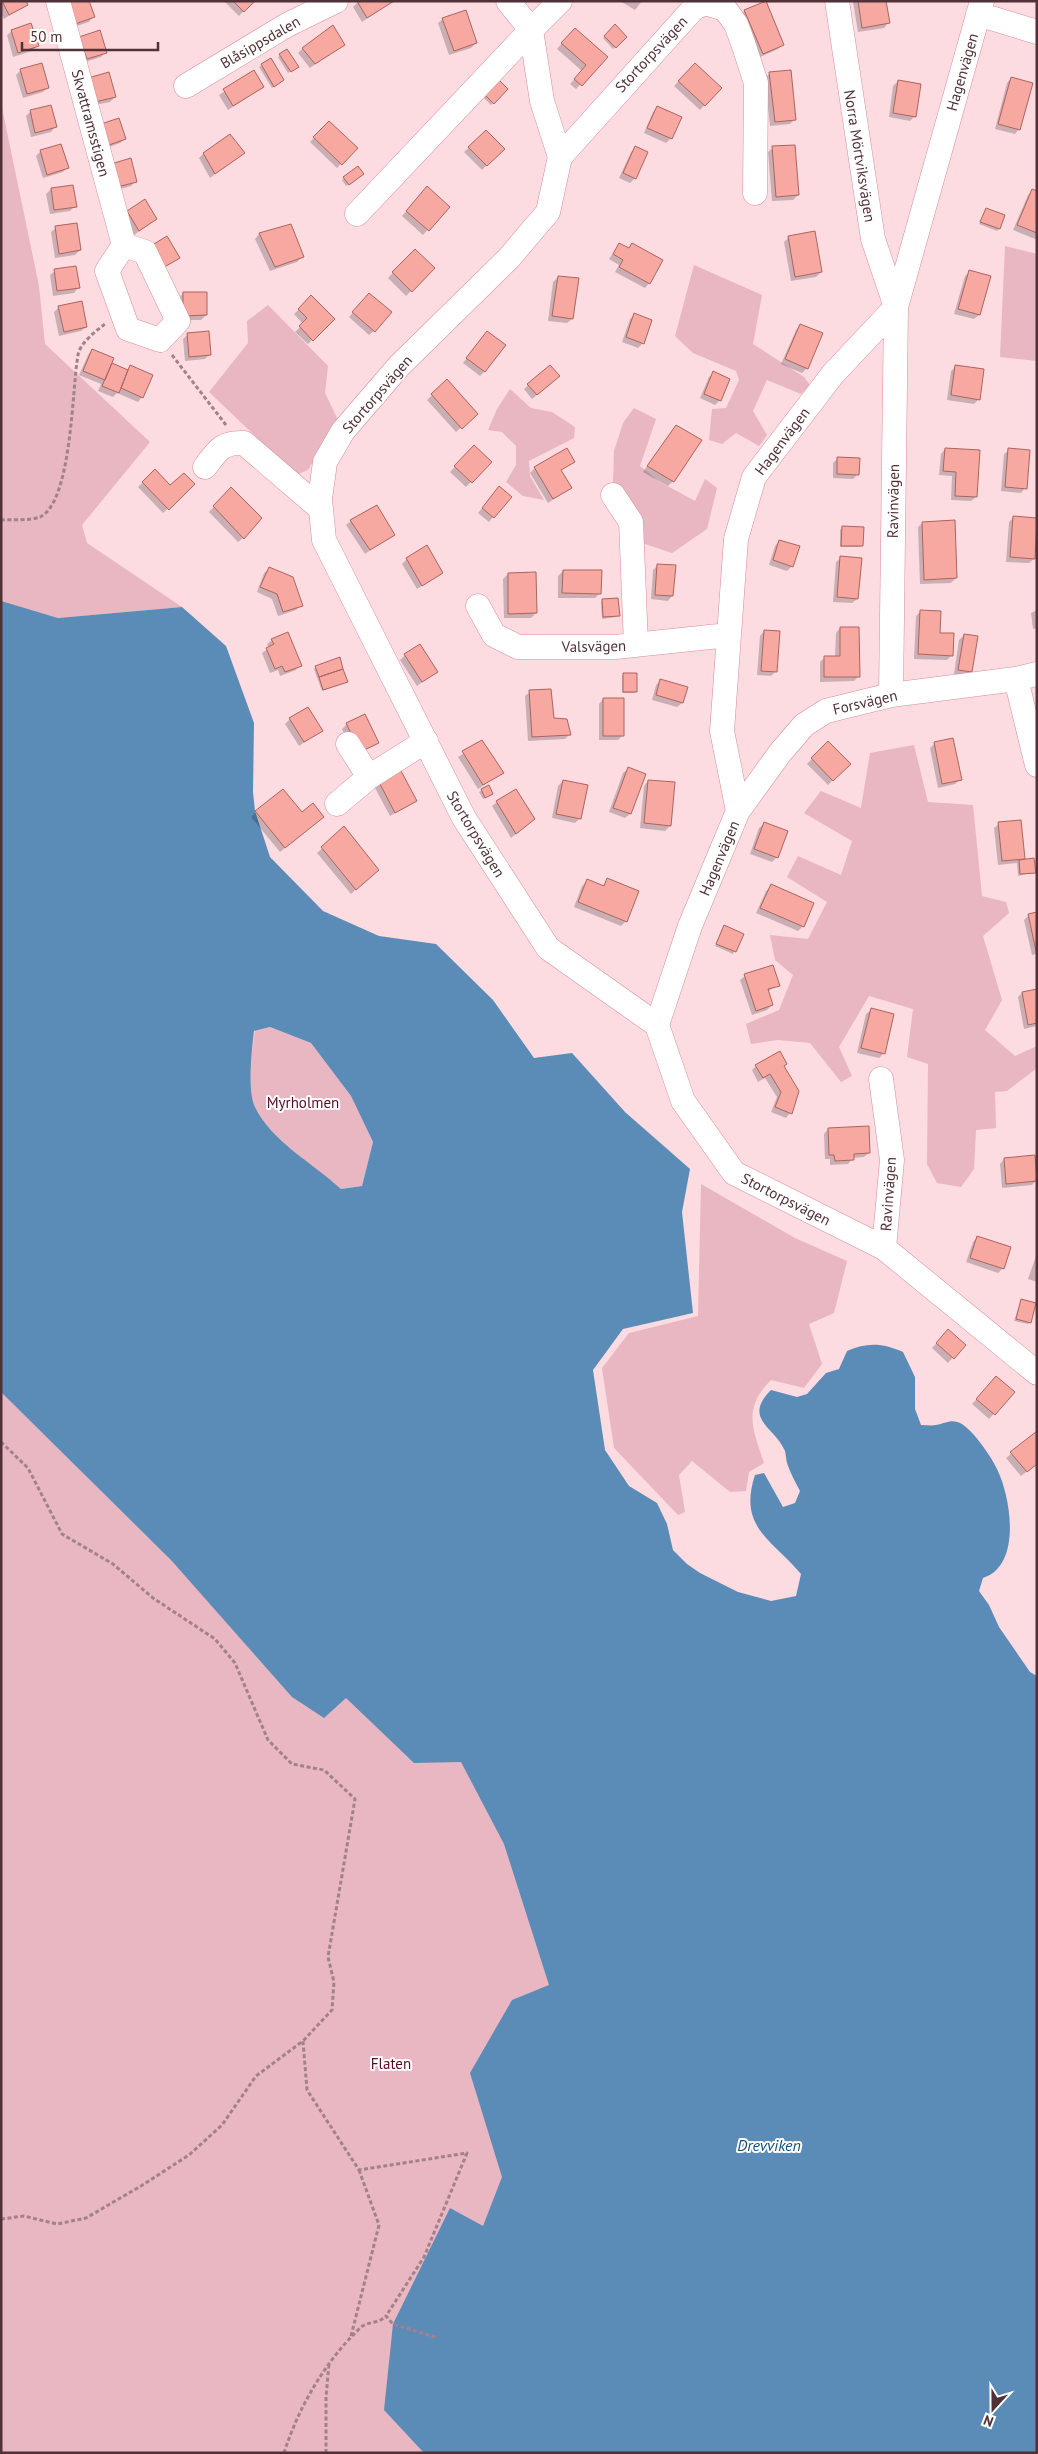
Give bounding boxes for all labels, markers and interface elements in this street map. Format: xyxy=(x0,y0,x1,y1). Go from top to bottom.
street label: Blåsippsdalen xyxy=(217,11,303,73)
street label: Stortorpsvägen xyxy=(611,12,691,96)
scale bar xyxy=(22,20,159,52)
text: 50 m xyxy=(30,27,63,46)
street label: Hagenvägen xyxy=(942,31,982,113)
street label: Skvattramsstigen xyxy=(68,67,114,179)
street label: Norra Mörtviksvägen xyxy=(840,89,880,223)
street label: Stortorpsvägen xyxy=(338,351,416,437)
street label: Hagenvägen xyxy=(750,403,814,479)
street label: Ravinvägen xyxy=(883,464,903,538)
street label: Valsvägen xyxy=(561,636,626,656)
street label: Forsvägen xyxy=(831,685,899,719)
street label: Stortorpsvägen xyxy=(443,787,509,881)
street label: Hagenvägen xyxy=(695,817,743,899)
park label: Myrholmen xyxy=(267,1093,339,1112)
street label: Ravinvägen xyxy=(876,1156,900,1232)
street label: Stortorpsvägen xyxy=(738,1168,834,1230)
park label: Flaten xyxy=(371,2054,411,2073)
water label: Drevviken xyxy=(737,2135,801,2155)
north arrow xyxy=(968,2384,1018,2434)
text: N xyxy=(981,2411,996,2431)

